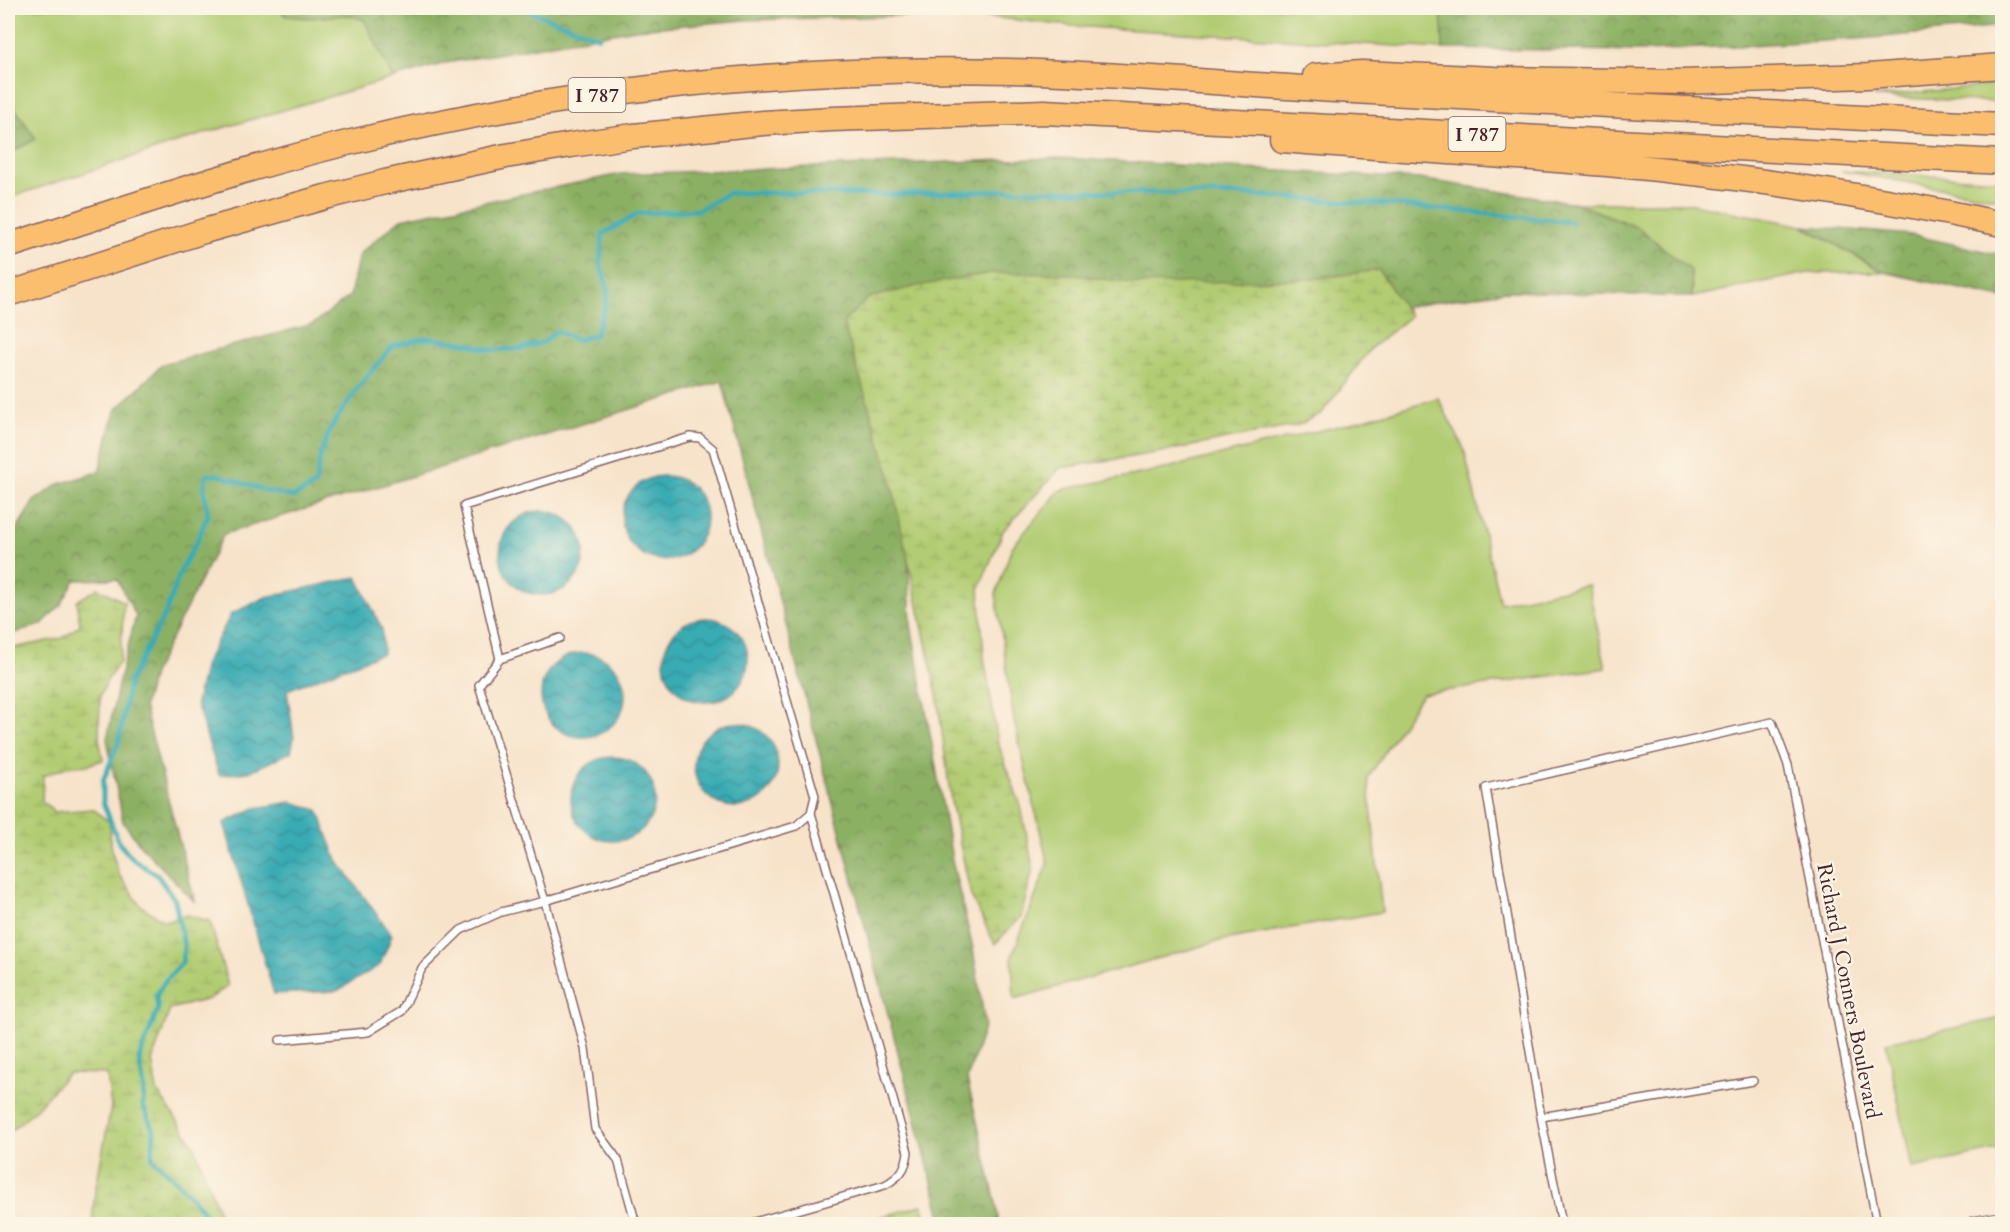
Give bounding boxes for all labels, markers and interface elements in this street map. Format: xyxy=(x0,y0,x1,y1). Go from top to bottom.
road number: I 787 xyxy=(568,78,626,112)
road number: I 787 xyxy=(1448,117,1506,151)
street label: Richard J Conners Boulevard xyxy=(1810,861,1888,1121)

